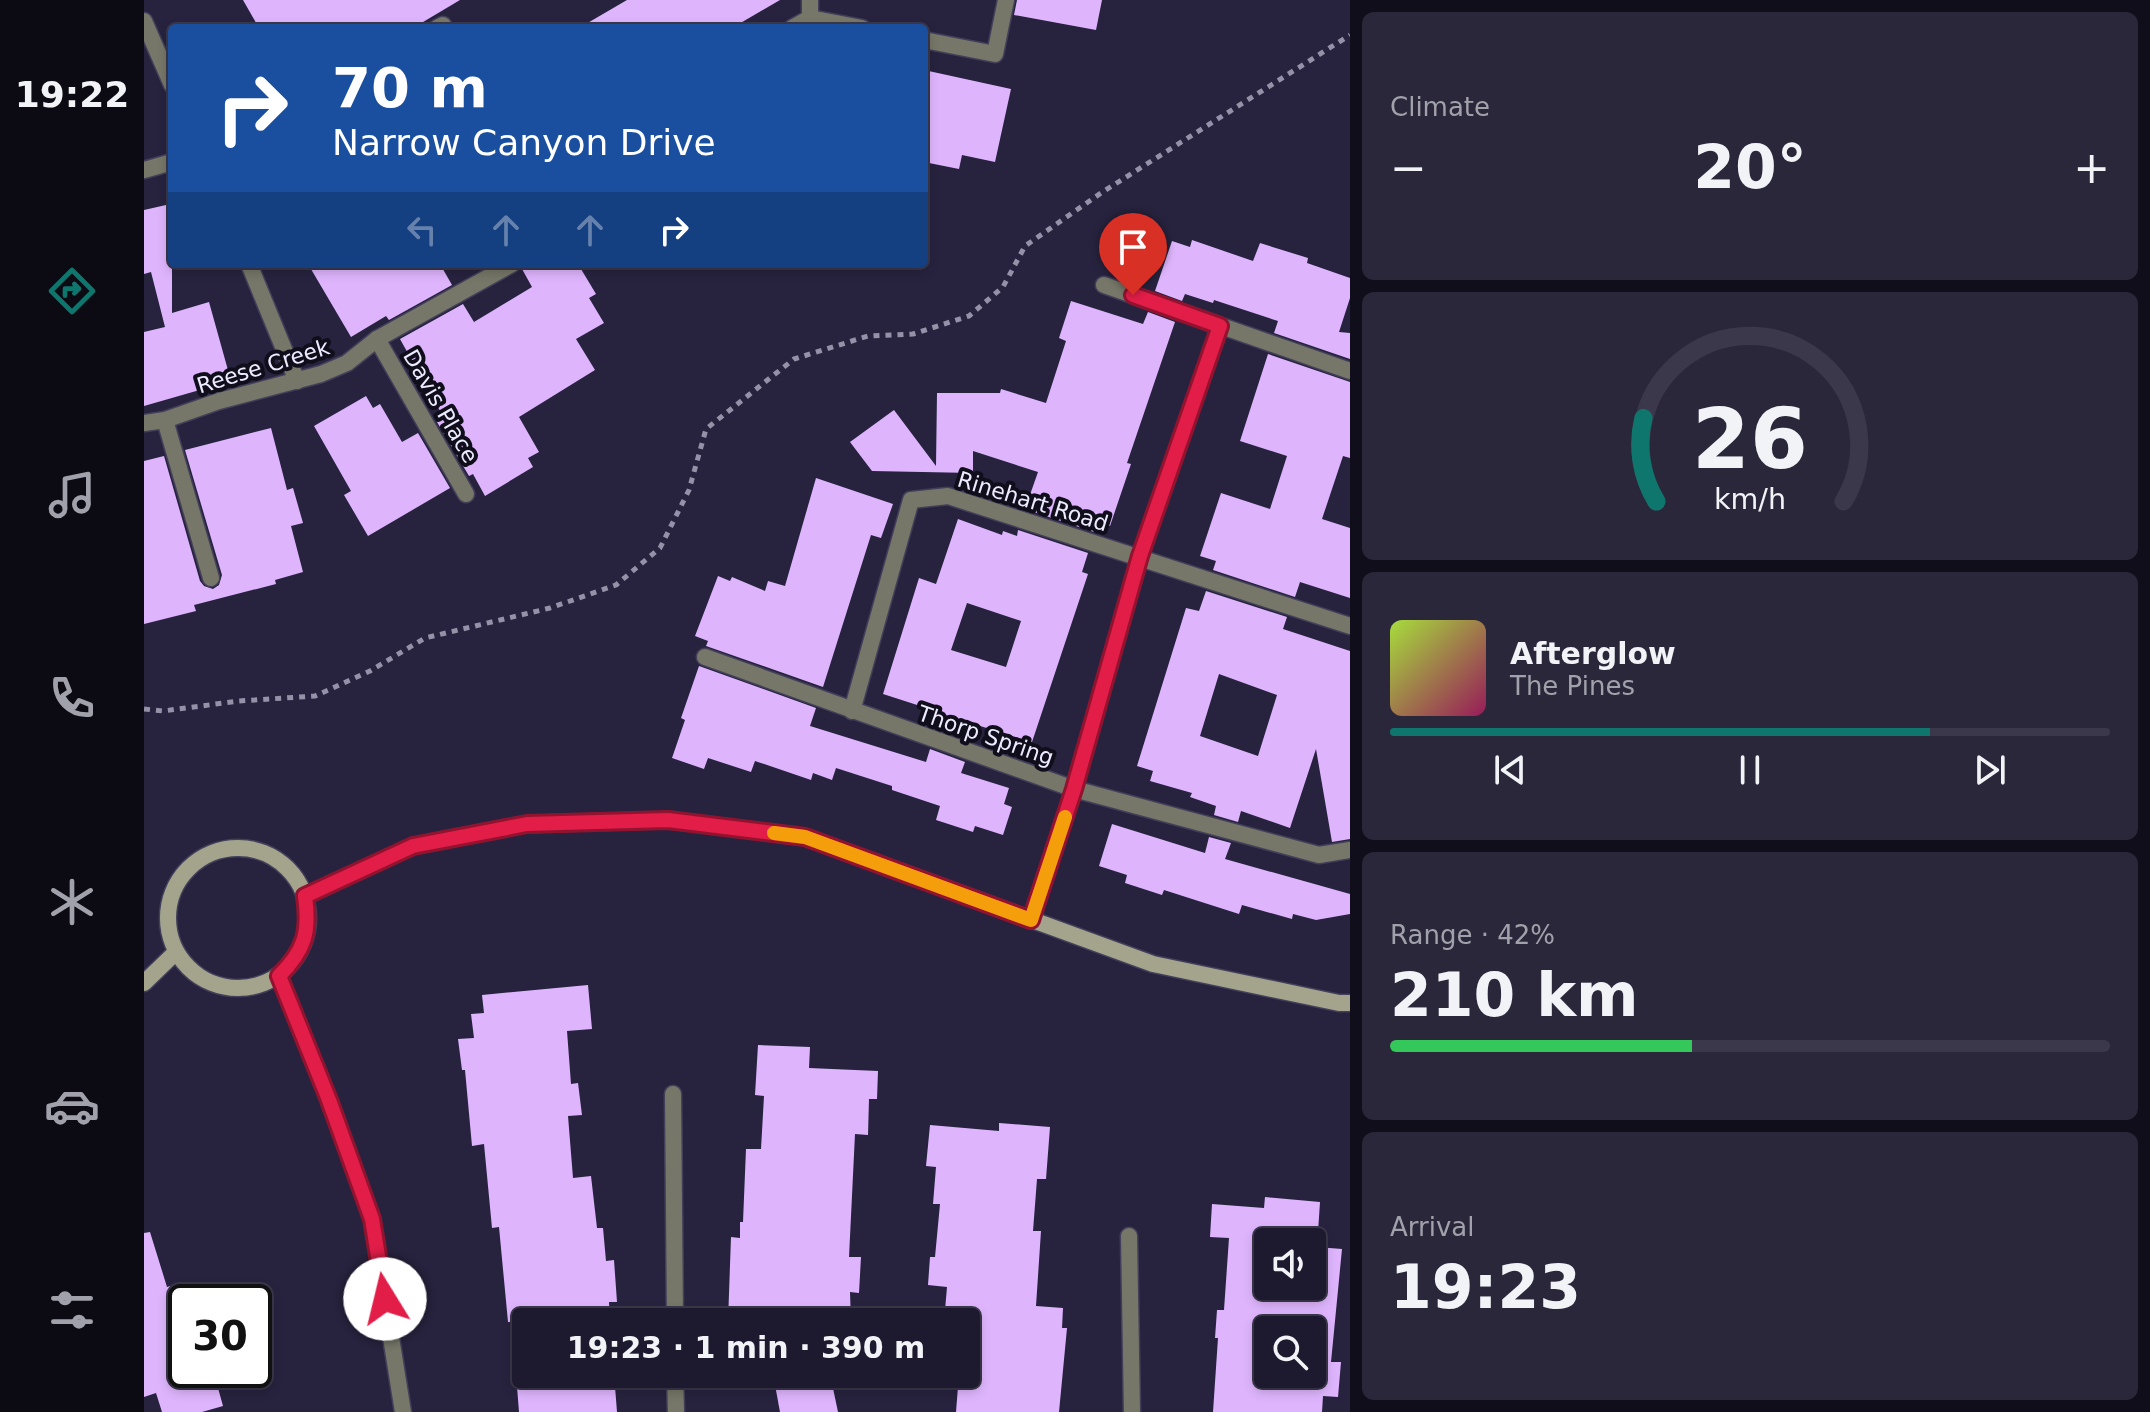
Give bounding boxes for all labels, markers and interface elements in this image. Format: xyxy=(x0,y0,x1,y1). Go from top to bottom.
text: 70 m xyxy=(332,55,488,120)
icon: right xyxy=(200,56,304,160)
text: 19:22 xyxy=(15,74,129,115)
text: Climate xyxy=(1390,92,1490,122)
text: Narrow Canyon Drive xyxy=(332,122,716,163)
text: 20° xyxy=(1693,132,1807,202)
text: − xyxy=(1390,142,1427,193)
text: + xyxy=(2073,142,2110,193)
icon: left xyxy=(400,208,444,252)
icon: ahead xyxy=(484,208,528,252)
icon: ahead xyxy=(568,208,612,252)
icon: right xyxy=(652,208,696,252)
pin xyxy=(1099,213,1167,295)
icon: arrive xyxy=(1111,225,1155,269)
icon: directions xyxy=(44,263,100,319)
street label: Reese Creek xyxy=(194,334,333,398)
street label: Davis Place xyxy=(398,345,483,467)
text: 26 xyxy=(1692,391,1808,488)
icon: music xyxy=(44,467,100,523)
street label: Rinehart Road xyxy=(955,467,1111,536)
text: km/h xyxy=(1714,482,1786,516)
text: Afterglow xyxy=(1510,636,1676,671)
icon: phone xyxy=(44,670,100,726)
text: The Pines xyxy=(1510,671,1635,701)
street label: Thorp Spring xyxy=(914,700,1057,770)
icon: previous xyxy=(1488,748,1532,792)
icon: pause xyxy=(1728,748,1772,792)
icon: next xyxy=(1968,748,2012,792)
icon: climate xyxy=(44,874,100,930)
text: Range · 42% xyxy=(1390,920,1555,950)
text: 210 km xyxy=(1390,960,1639,1030)
icon: car xyxy=(44,1078,100,1134)
text: Arrival xyxy=(1390,1212,1474,1242)
map controls xyxy=(1254,1228,1326,1388)
button: sound xyxy=(1254,1228,1326,1300)
text: 19:23 xyxy=(1390,1252,1581,1322)
position arrow xyxy=(343,1257,427,1341)
icon: filters xyxy=(44,1282,100,1338)
speed limit sign: 30 xyxy=(168,1284,272,1388)
button: search xyxy=(1254,1316,1326,1388)
text: 19:23 · 1 min · 390 m xyxy=(567,1330,925,1365)

